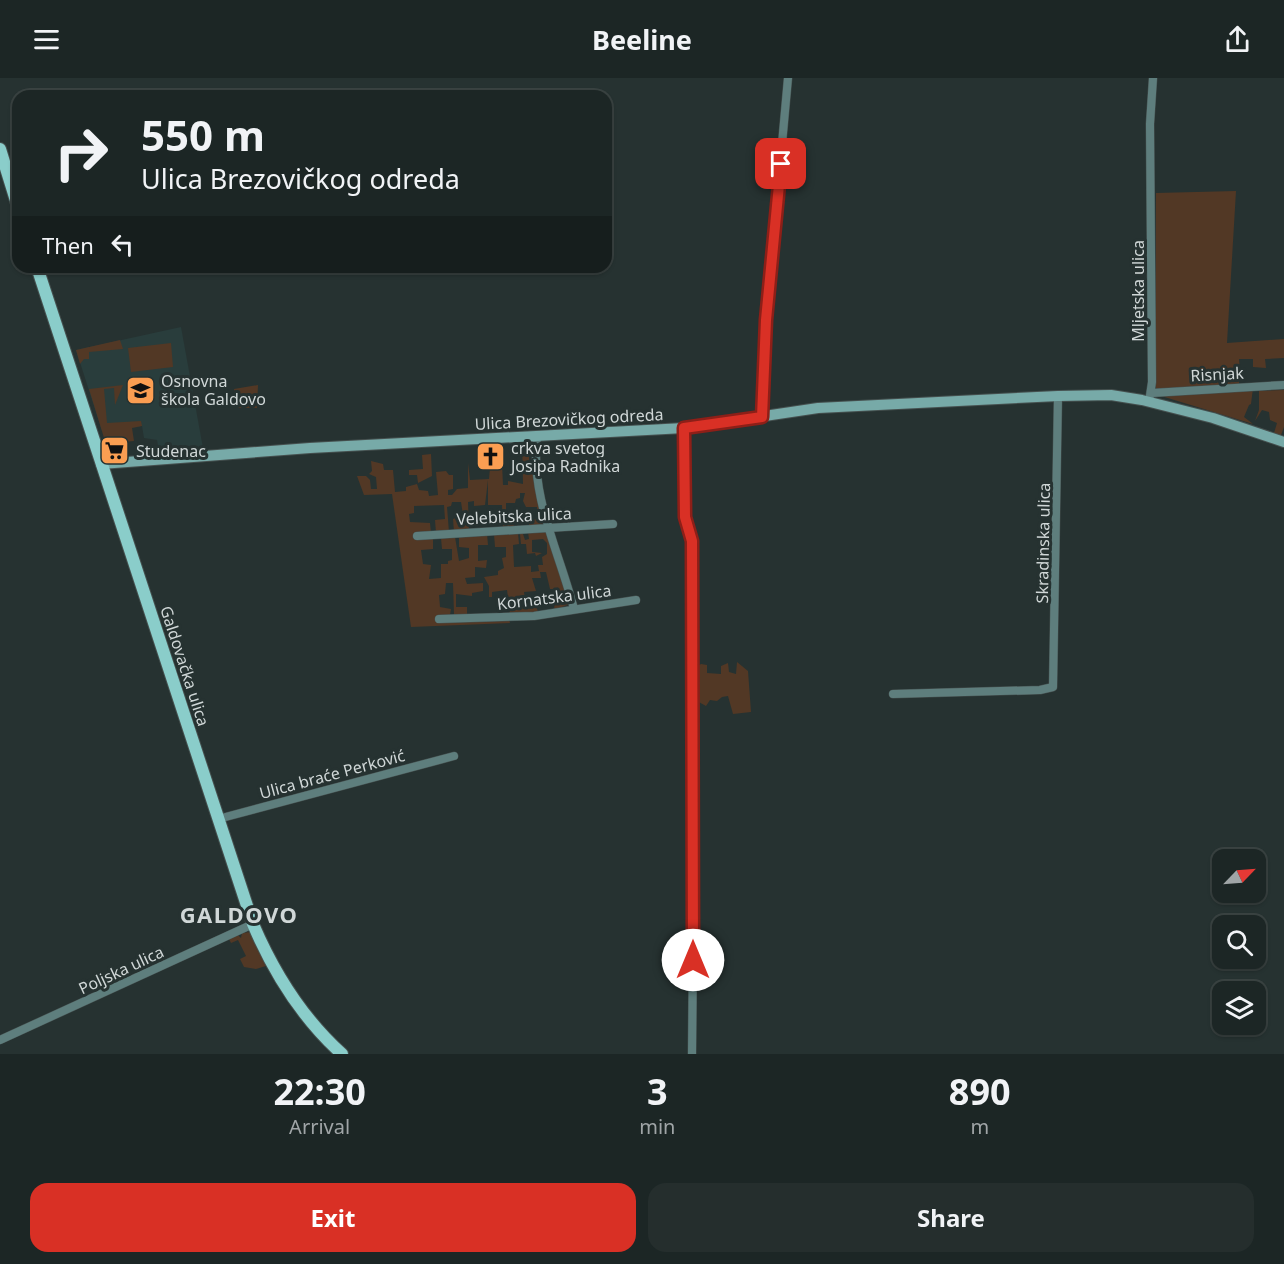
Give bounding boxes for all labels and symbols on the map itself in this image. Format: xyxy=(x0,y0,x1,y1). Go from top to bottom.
pin xyxy=(755,138,806,189)
street label: Mljetska ulica xyxy=(1127,240,1149,342)
street label: Risnjak xyxy=(1190,362,1245,386)
place label: Osnovna škola Galdovo xyxy=(161,370,266,410)
school or university icon: Osnovna škola Galdovo xyxy=(124,374,156,406)
street label: Ulica Brezovičkog odreda xyxy=(474,403,664,435)
supermarket icon: Studenac xyxy=(99,435,131,467)
place label: crkva svetog Josipa Radnika xyxy=(509,437,620,477)
place label: Studenac xyxy=(136,440,206,462)
church icon: crkva svetog Josipa Radnika xyxy=(474,441,506,473)
street label: Skradinska ulica xyxy=(1031,483,1055,603)
street label: Velebitska ulica xyxy=(456,502,572,530)
street label: Kornatska ulica xyxy=(496,579,612,615)
street label: Galdovačka ulica xyxy=(155,603,215,729)
street label: Ulica braće Perković xyxy=(257,744,408,804)
north arrow xyxy=(1212,849,1266,903)
district label: GALDOVO xyxy=(180,899,298,929)
position arrow xyxy=(661,928,725,992)
street label: Poljska ulica xyxy=(75,941,167,999)

